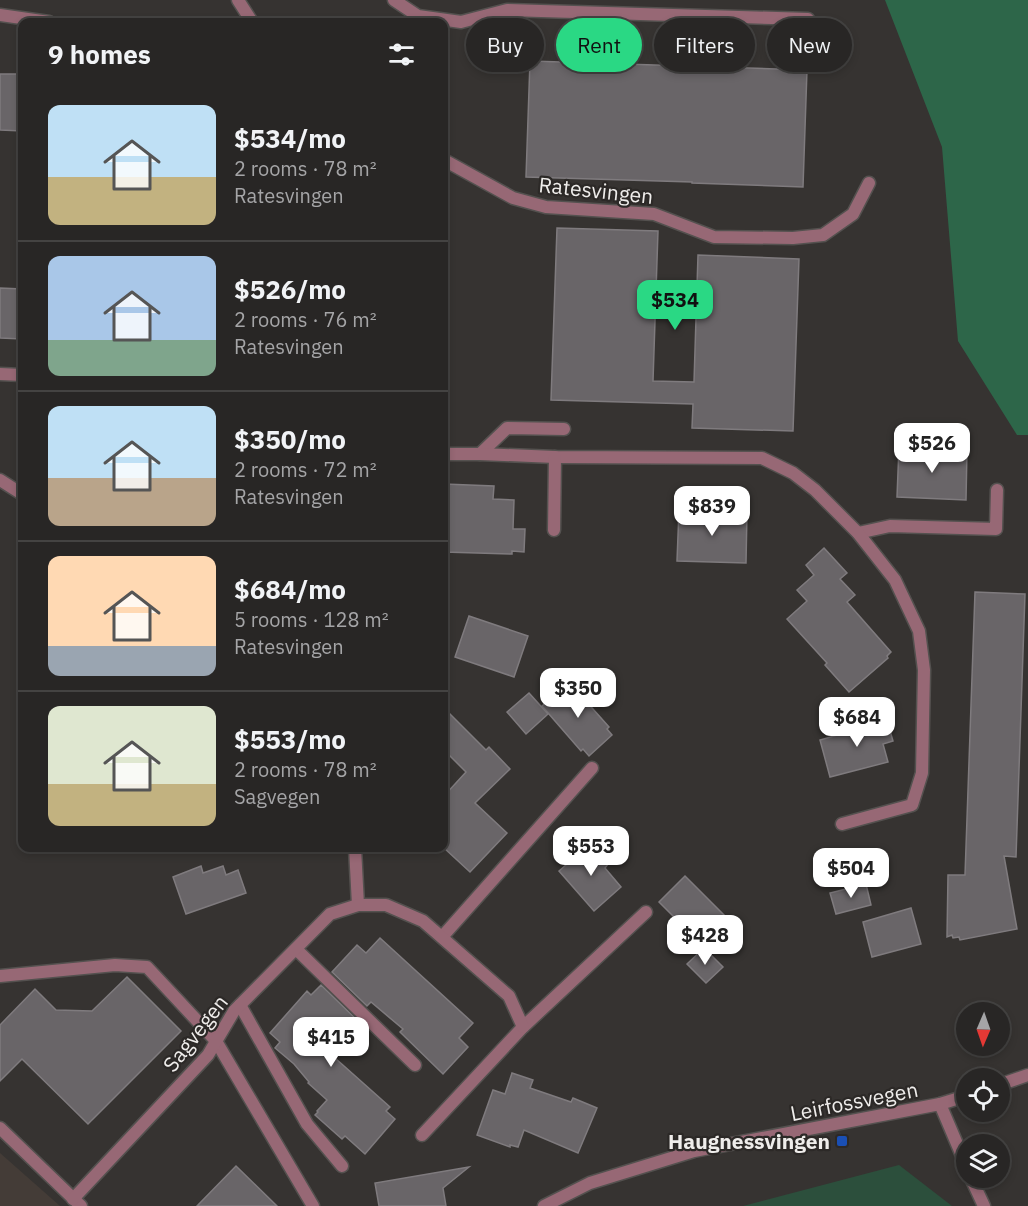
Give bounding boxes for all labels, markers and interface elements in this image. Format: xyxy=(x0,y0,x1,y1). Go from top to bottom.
chip: Buy xyxy=(466,18,544,72)
chip: Rent xyxy=(556,18,642,72)
chip: Filters xyxy=(654,18,755,72)
chip: New xyxy=(767,18,852,72)
text: 9 homes xyxy=(48,37,151,71)
icon: filters xyxy=(385,38,418,71)
text: $534/mo xyxy=(234,121,346,155)
icon: home xyxy=(96,129,168,201)
text: 2 rooms · 78 m² xyxy=(234,155,377,182)
street label: Ratesvingen xyxy=(537,170,655,210)
text: Ratesvingen xyxy=(234,182,344,209)
text: $526/mo xyxy=(234,272,346,306)
icon: home xyxy=(96,280,168,352)
pin: $534 xyxy=(639,280,711,331)
text: $534 xyxy=(651,286,699,313)
text: 2 rooms · 76 m² xyxy=(234,306,377,333)
text: Ratesvingen xyxy=(234,333,344,360)
text: $350/mo xyxy=(234,422,346,456)
pin: $526 xyxy=(896,423,968,474)
text: $526 xyxy=(908,429,956,456)
icon: home xyxy=(96,430,168,502)
text: 2 rooms · 72 m² xyxy=(234,456,377,483)
text: Ratesvingen xyxy=(234,483,344,510)
pin: $839 xyxy=(676,486,748,537)
text: $839 xyxy=(688,492,736,519)
text: $684/mo xyxy=(234,572,346,606)
icon: home xyxy=(96,580,168,652)
text: 5 rooms · 128 m² xyxy=(234,606,389,633)
text: Ratesvingen xyxy=(234,633,344,660)
pin: $350 xyxy=(542,668,614,719)
text: $350 xyxy=(554,674,602,701)
pin: $684 xyxy=(821,697,893,748)
text: $684 xyxy=(833,703,881,730)
text: $553/mo xyxy=(234,722,346,756)
icon: home xyxy=(96,730,168,802)
text: 2 rooms · 78 m² xyxy=(234,756,377,783)
text: Sagvegen xyxy=(234,783,320,810)
pin: $553 xyxy=(555,826,627,877)
text: $553 xyxy=(567,832,615,859)
pin: $504 xyxy=(815,848,887,899)
text: $504 xyxy=(827,854,875,881)
pin: $428 xyxy=(669,915,741,966)
text: $428 xyxy=(681,921,729,948)
street label: Sagvegen xyxy=(156,989,234,1077)
north arrow xyxy=(956,1002,1010,1056)
map controls xyxy=(956,1002,1010,1188)
pin: $415 xyxy=(295,1017,367,1068)
text: $415 xyxy=(307,1023,355,1050)
button: locate xyxy=(956,1068,1010,1122)
street label: Leirfossvegen xyxy=(788,1075,920,1127)
place label: Haugnessvingen xyxy=(668,1127,830,1155)
marker: Haugnessvingen xyxy=(835,1134,849,1148)
button: layers xyxy=(956,1134,1010,1188)

